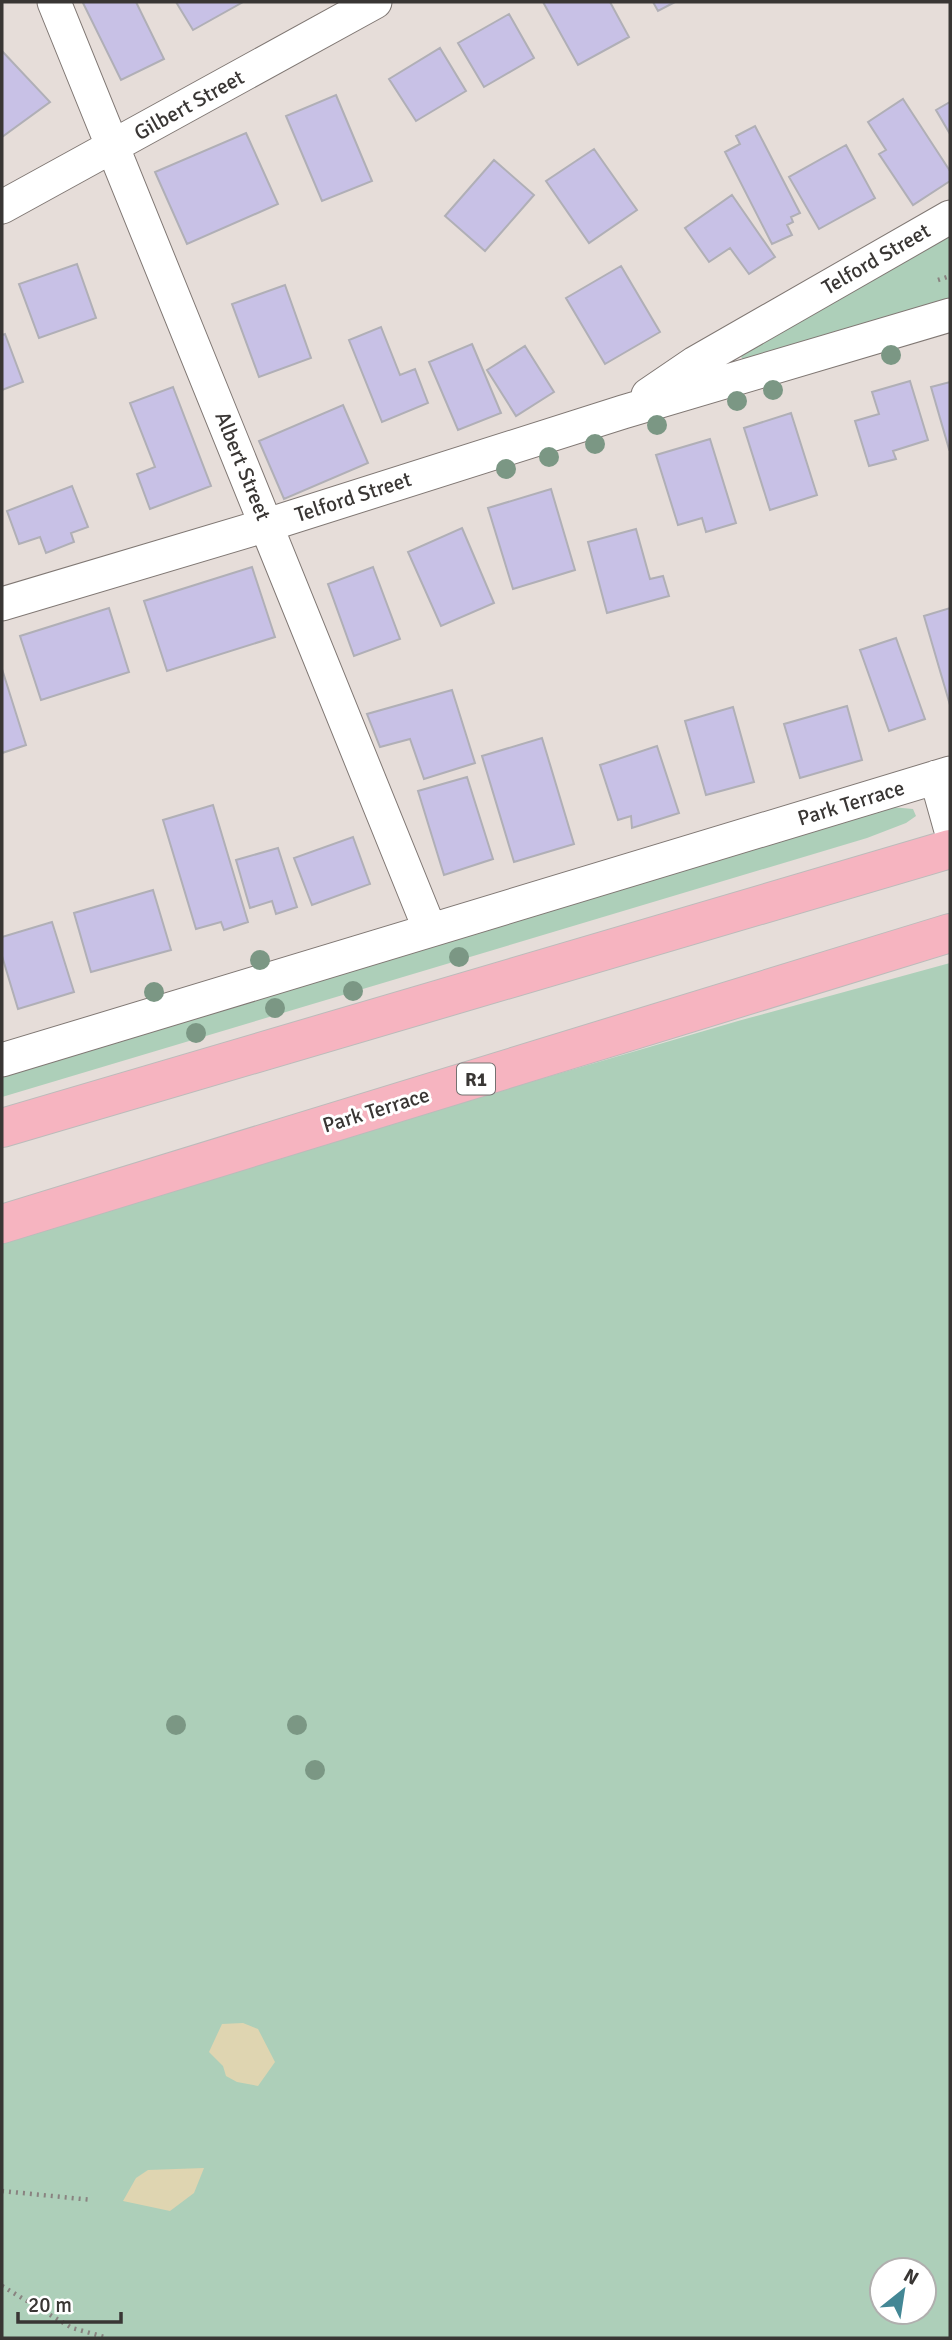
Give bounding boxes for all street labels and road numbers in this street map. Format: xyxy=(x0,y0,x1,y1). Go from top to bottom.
street label: Gilbert Street xyxy=(129,64,249,146)
street label: Telford Street xyxy=(817,218,935,300)
street label: Albert Street xyxy=(209,408,277,524)
street label: Telford Street xyxy=(291,466,415,528)
street label: Park Terrace xyxy=(794,774,908,832)
road number: R1 xyxy=(457,1064,495,1094)
street label: Park Terrace xyxy=(319,1081,433,1139)

